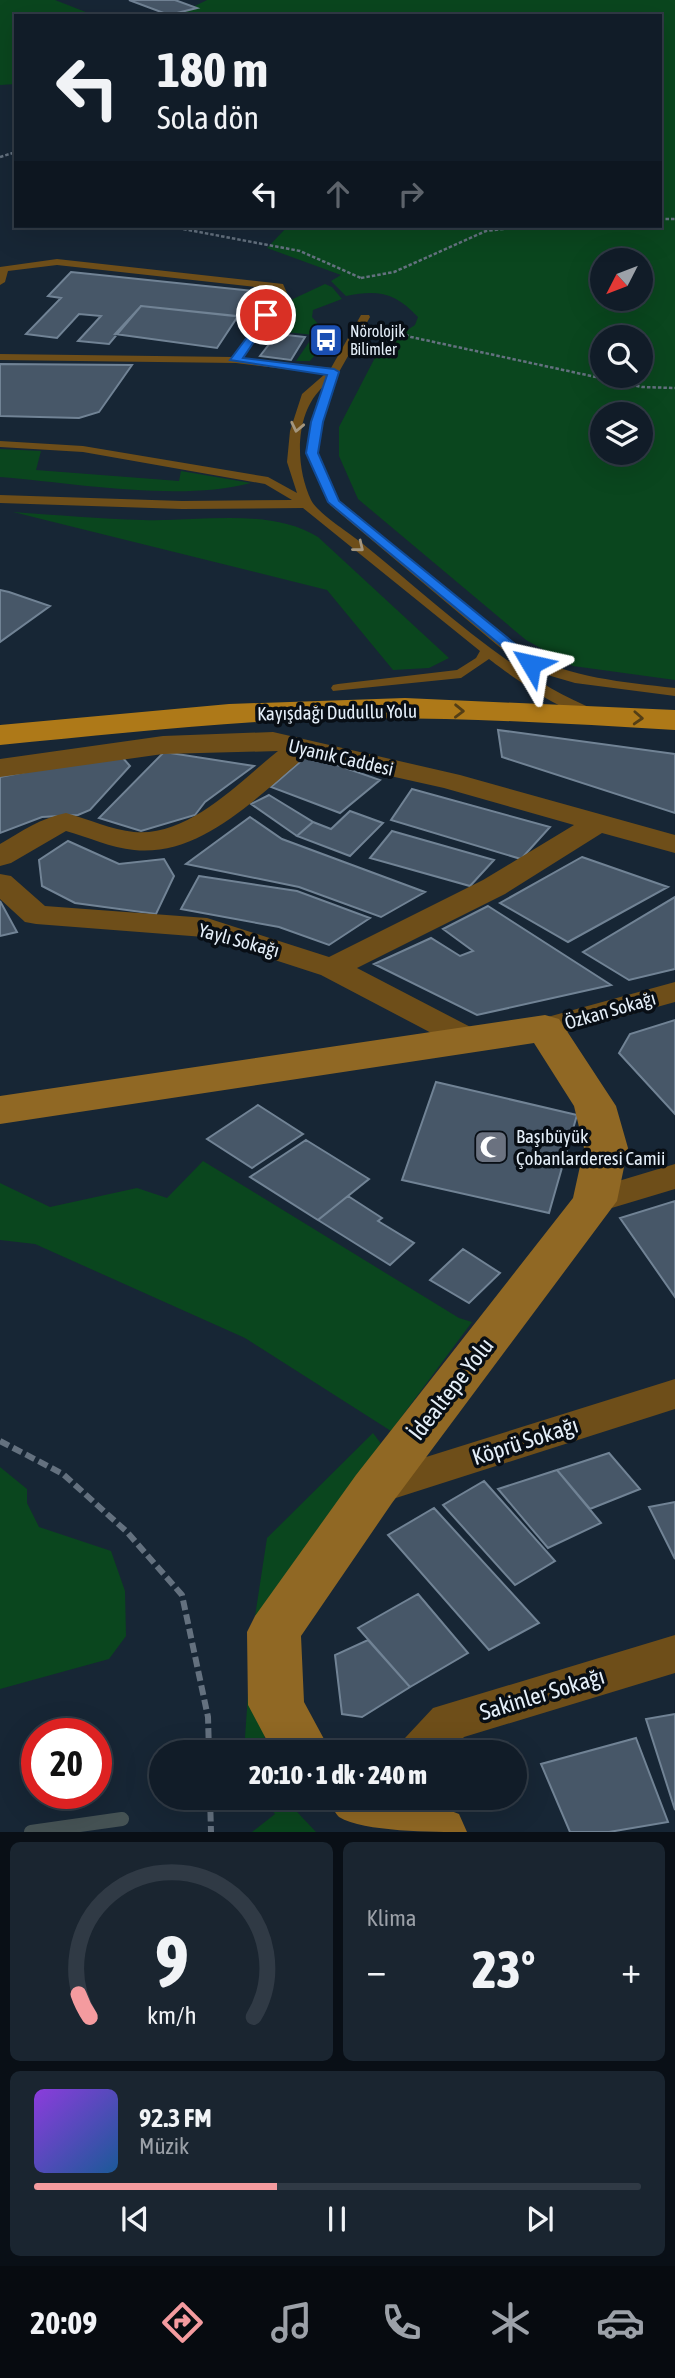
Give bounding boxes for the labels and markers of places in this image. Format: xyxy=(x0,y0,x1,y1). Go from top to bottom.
pin xyxy=(236,285,296,345)
bus stop icon: Nörolojik Bilimler xyxy=(307,321,345,359)
place label: Nörolojik Bilimler xyxy=(350,322,405,358)
place label: Başıbüyük Çobanlarderesi Camii xyxy=(516,1125,665,1169)
mosque icon: Başıbüyük Çobanlarderesi Camii xyxy=(472,1128,510,1166)

